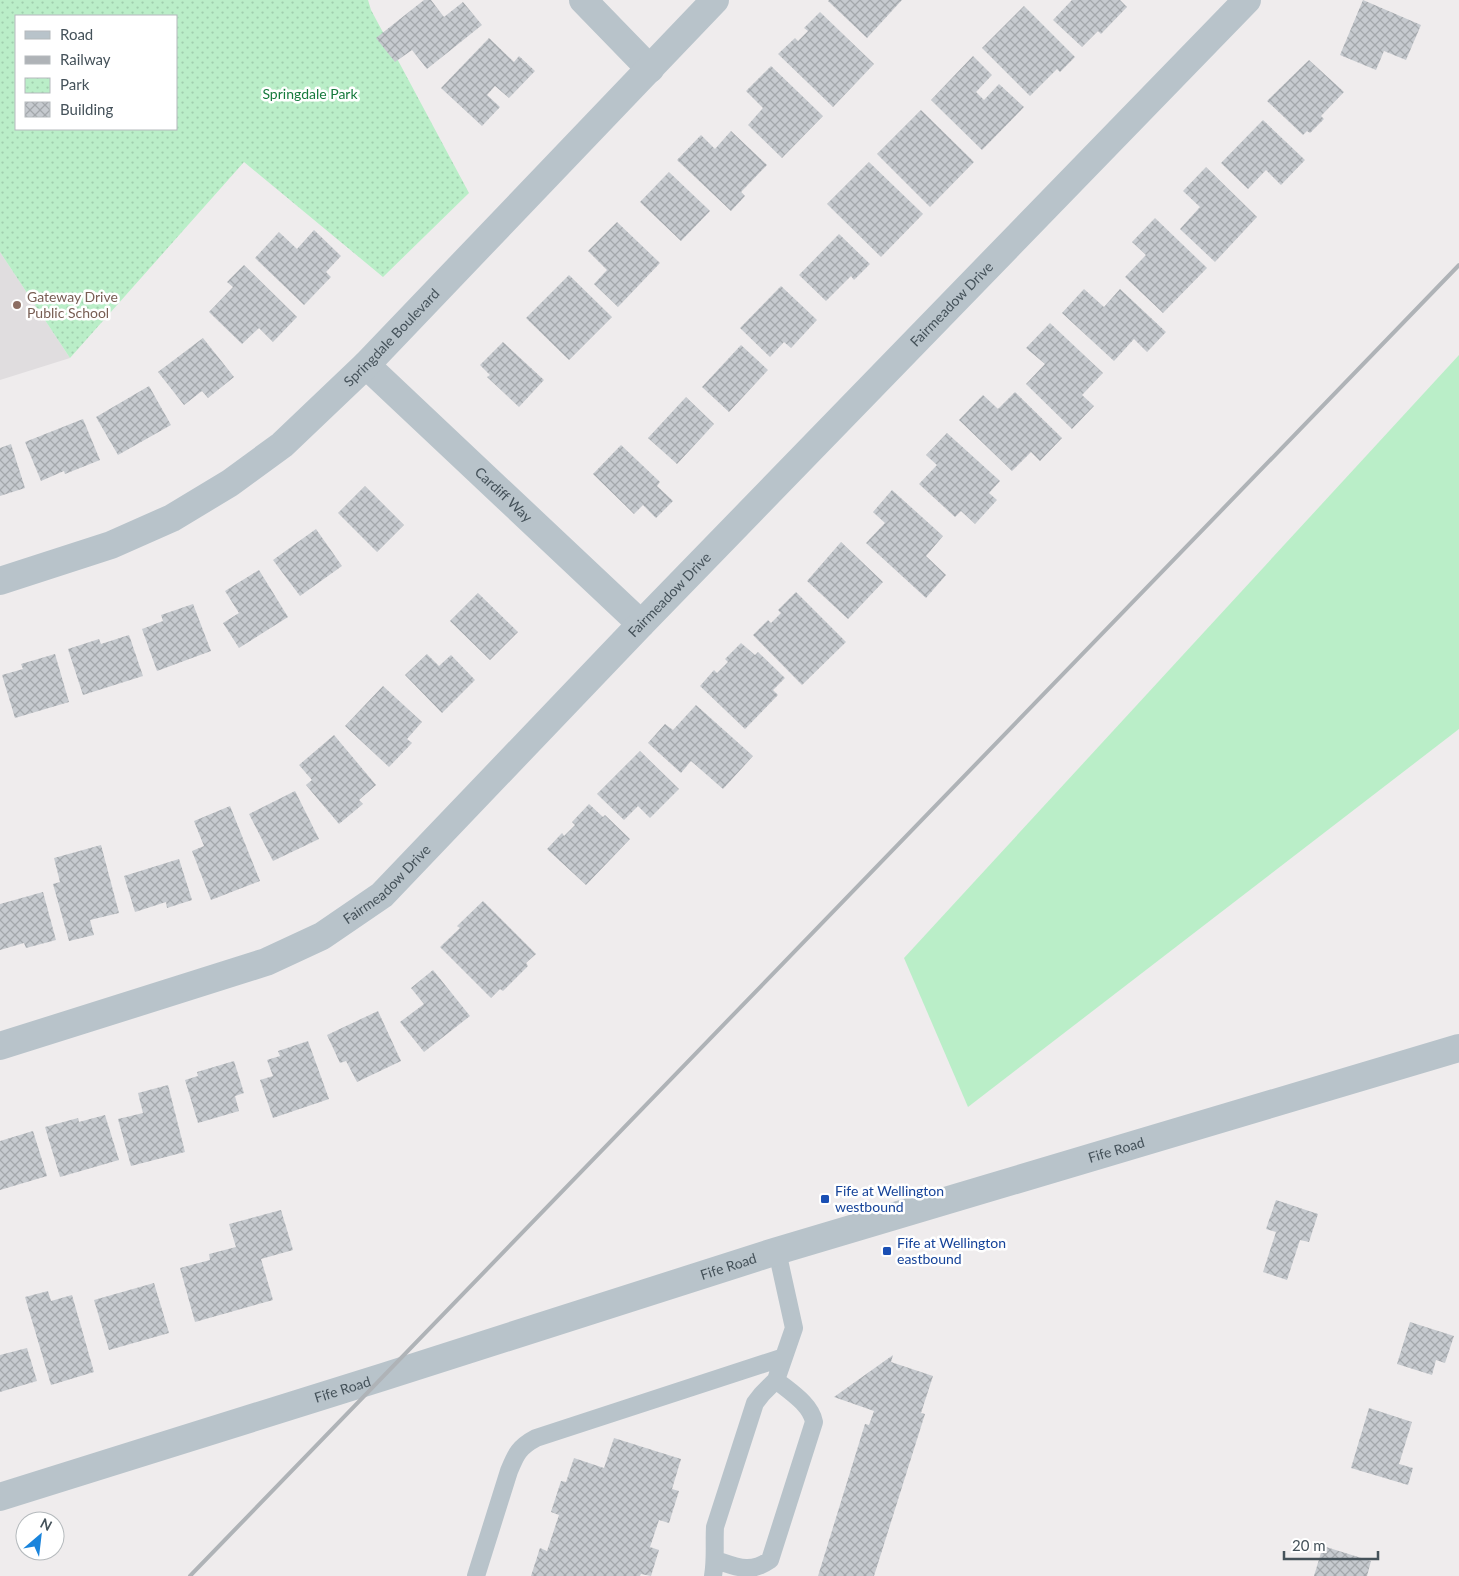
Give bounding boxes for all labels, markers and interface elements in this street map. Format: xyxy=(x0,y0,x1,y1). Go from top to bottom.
legend xyxy=(15,15,178,130)
text: Road xyxy=(60,25,93,43)
text: Railway xyxy=(60,50,111,68)
text: Park xyxy=(60,75,90,93)
park label: Springdale Park xyxy=(262,85,358,102)
text: Building xyxy=(60,100,113,118)
street label: Fairmeadow Drive xyxy=(906,258,996,350)
street label: Springdale Boulevard xyxy=(340,285,443,390)
place label: Gateway Drive Public School xyxy=(27,288,118,321)
marker: Gateway Drive Public School xyxy=(11,299,23,311)
street label: Cardiff Way xyxy=(472,463,537,526)
street label: Fairmeadow Drive xyxy=(624,548,714,640)
street label: Fairmeadow Drive xyxy=(340,841,434,927)
street label: Fife Road xyxy=(1086,1133,1146,1166)
place label: Fife at Wellington westbound xyxy=(835,1182,944,1215)
marker: Fife at Wellington westbound xyxy=(819,1193,831,1205)
place label: Fife at Wellington eastbound xyxy=(897,1234,1006,1267)
marker: Fife at Wellington eastbound xyxy=(881,1245,893,1257)
street label: Fife Road xyxy=(698,1249,758,1283)
street label: Fife Road xyxy=(312,1372,373,1406)
north arrow xyxy=(15,1511,65,1561)
text: N xyxy=(38,1514,55,1534)
scale bar xyxy=(1284,1528,1378,1560)
text: 20 m xyxy=(1292,1536,1326,1554)

